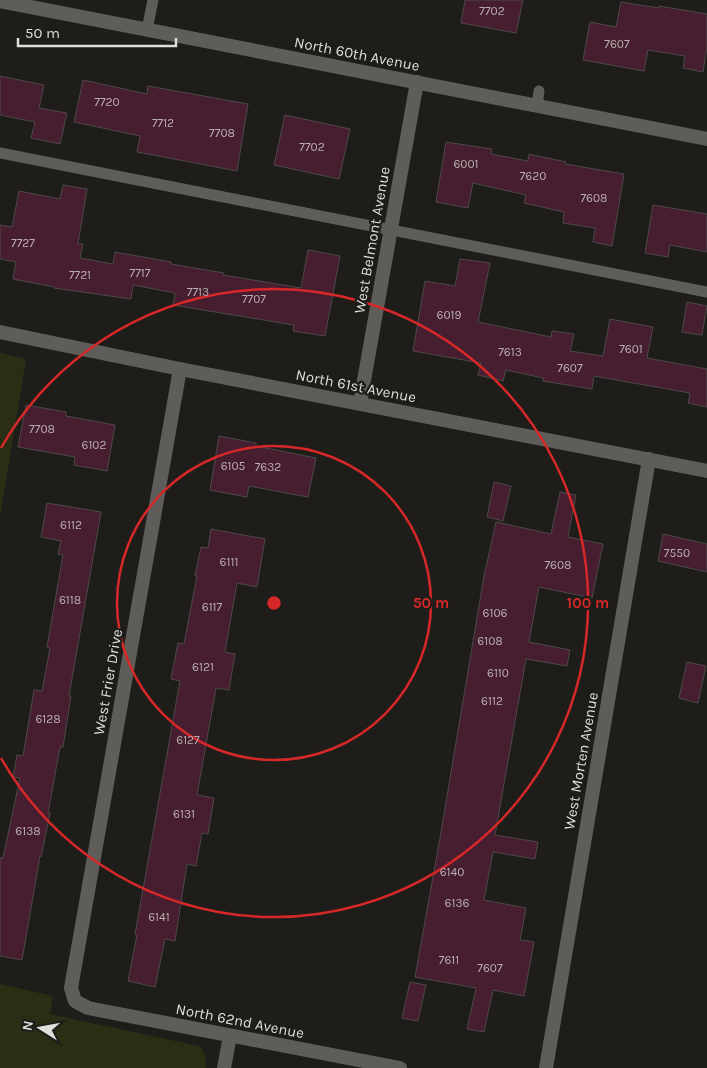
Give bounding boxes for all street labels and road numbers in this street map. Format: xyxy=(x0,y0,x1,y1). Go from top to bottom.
street label: North 60th Avenue xyxy=(293,33,421,75)
street label: West Belmont Avenue xyxy=(350,165,394,315)
street label: North 61st Avenue xyxy=(294,366,418,406)
street label: West Frier Drive xyxy=(90,628,126,736)
street label: West Morten Avenue xyxy=(560,691,602,831)
street label: North 62nd Avenue xyxy=(174,1000,306,1042)

